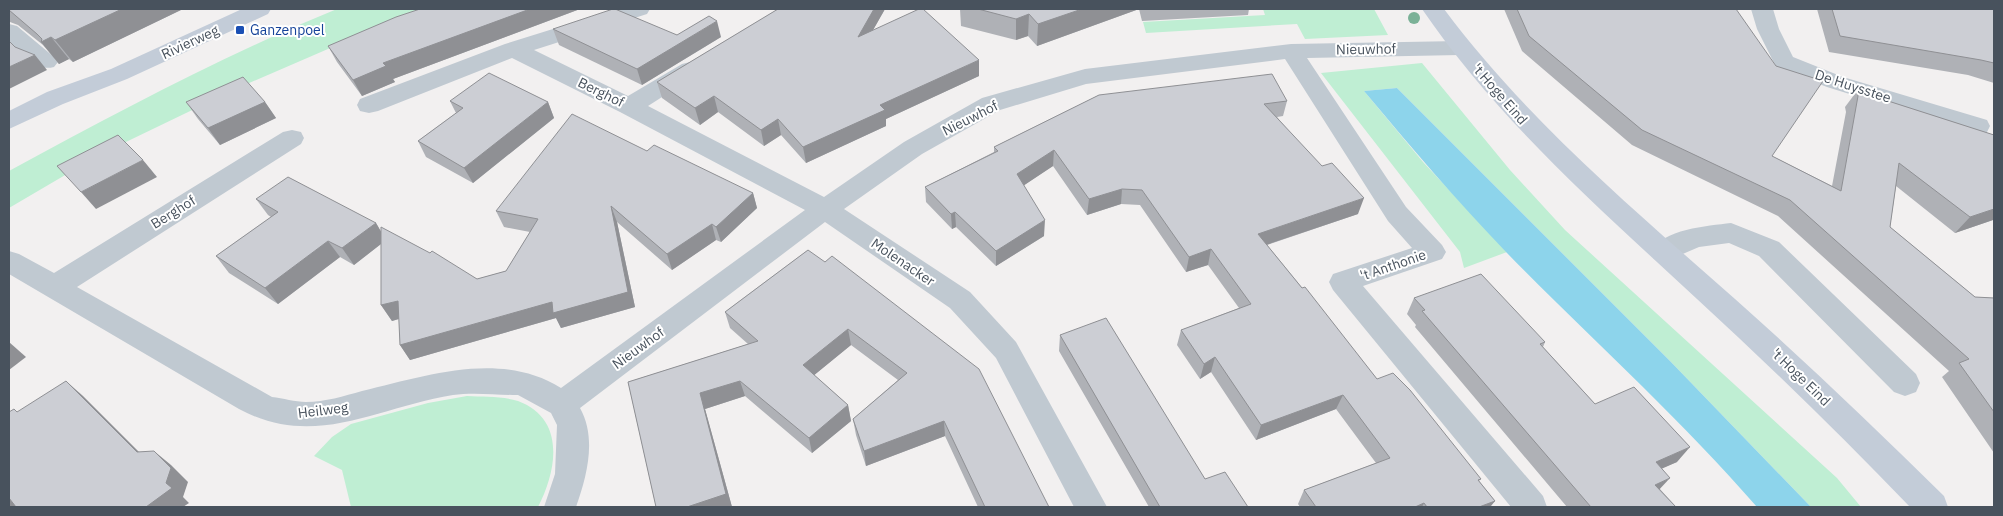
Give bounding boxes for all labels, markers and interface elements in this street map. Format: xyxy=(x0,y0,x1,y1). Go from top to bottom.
street label: Rivierweg xyxy=(158,21,222,63)
place label: Ganzenpoel xyxy=(250,21,325,39)
marker: Ganzenpoel xyxy=(234,24,246,36)
street label: Nieuwhof xyxy=(1336,39,1397,59)
street label: 't Hoge Eind xyxy=(1468,60,1532,128)
street label: De Huysstee xyxy=(1813,65,1894,107)
street label: Berghof xyxy=(575,73,628,111)
street label: Nieuwhof xyxy=(939,96,1001,140)
street label: Berghof xyxy=(147,191,199,233)
street label: Molenacker xyxy=(868,234,938,290)
street label: 't Anthonie xyxy=(1358,245,1429,285)
street label: Nieuwhof xyxy=(608,323,668,373)
street label: 't Hoge Eind xyxy=(1768,344,1834,410)
street label: Heilweg xyxy=(297,398,350,422)

